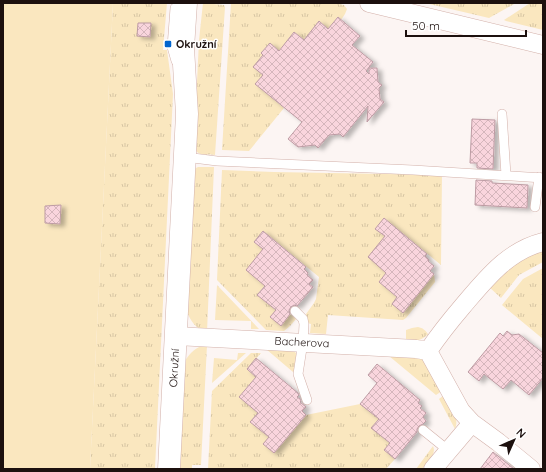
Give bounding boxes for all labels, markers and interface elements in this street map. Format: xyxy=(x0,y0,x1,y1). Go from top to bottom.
scale bar xyxy=(406,12,526,38)
text: 50 m xyxy=(412,18,440,33)
place label: Okružní xyxy=(176,37,217,51)
marker: Okružní xyxy=(163,39,173,49)
street label: Bacherova xyxy=(274,334,330,350)
street label: Okružní xyxy=(166,348,182,388)
north arrow xyxy=(494,420,534,460)
text: N xyxy=(513,425,529,441)

